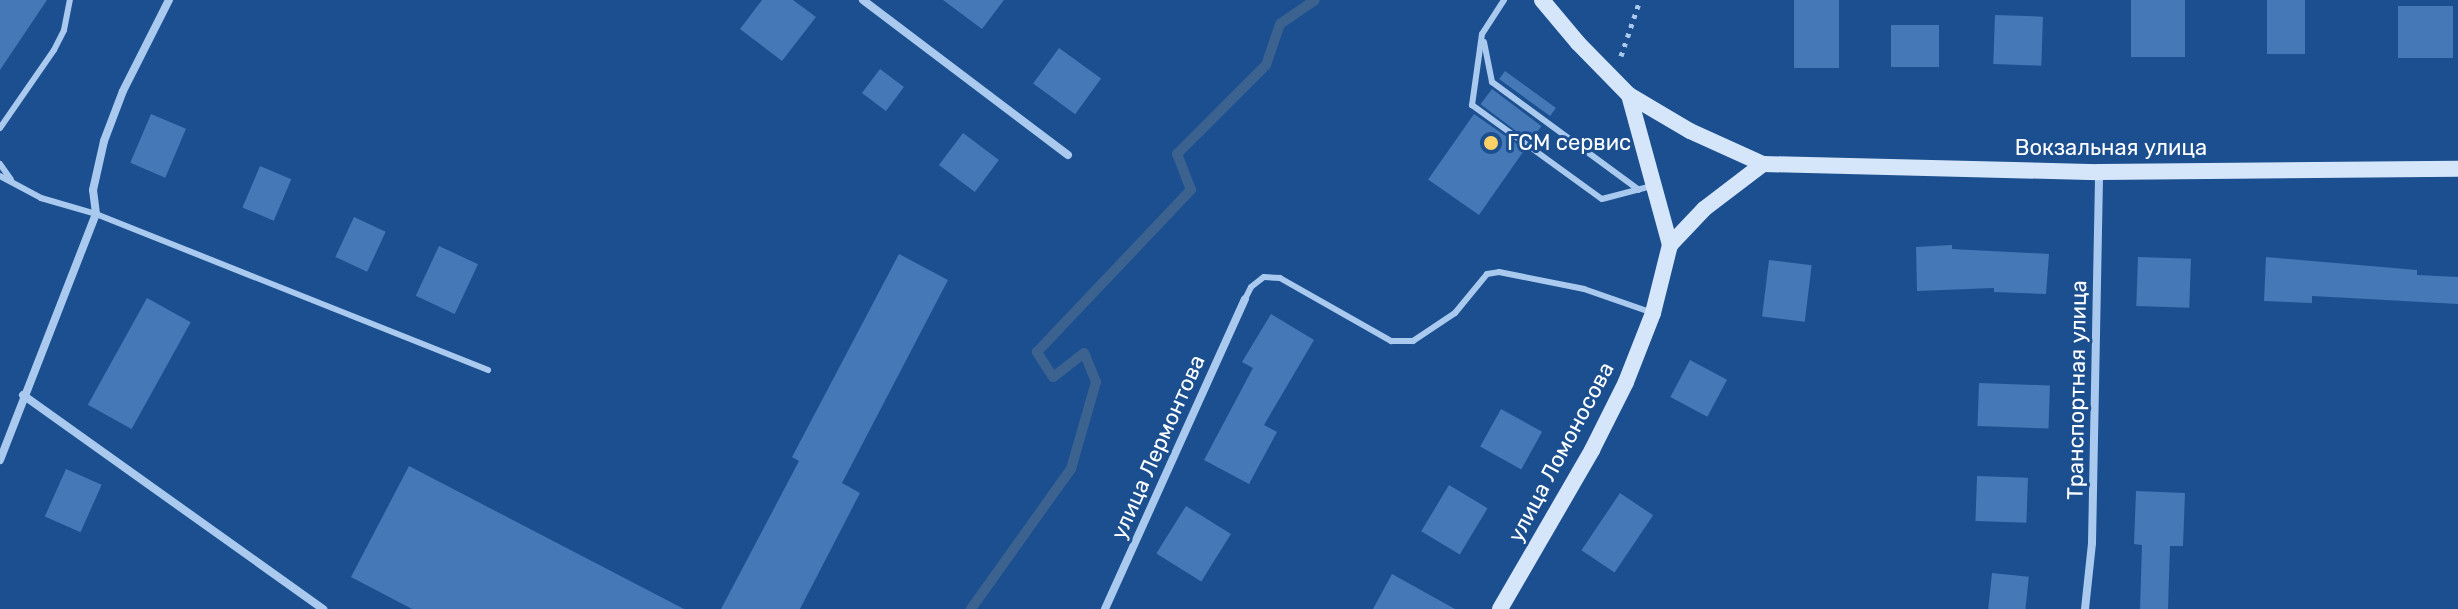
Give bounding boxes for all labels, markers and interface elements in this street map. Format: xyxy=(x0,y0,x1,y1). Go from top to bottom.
place label: ГСМ сервис xyxy=(1507,130,1631,156)
marker: ГСМ сервис xyxy=(1482,134,1500,152)
street label: Вокзальная улица xyxy=(2015,135,2207,161)
street label: Транспортная улица xyxy=(2062,280,2092,500)
street label: улица Лермонтова xyxy=(1105,351,1211,543)
street label: улица Ломоносова xyxy=(1502,358,1620,546)

